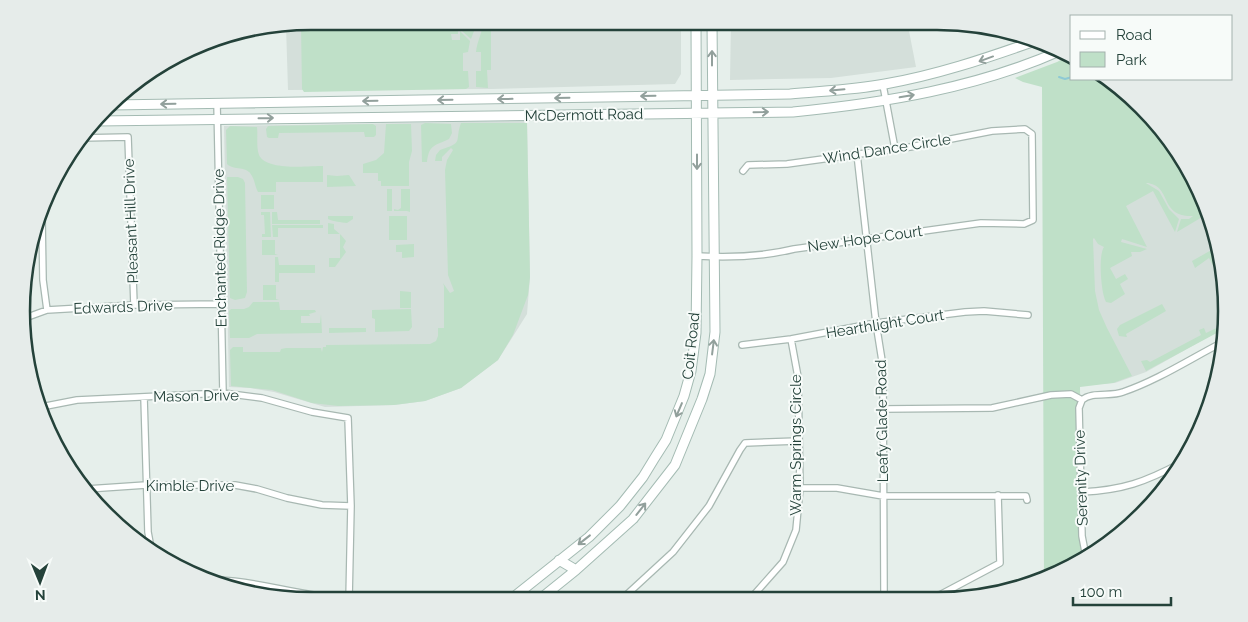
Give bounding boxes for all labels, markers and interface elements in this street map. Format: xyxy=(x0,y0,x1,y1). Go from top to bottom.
legend xyxy=(1070,15,1233,80)
text: Road xyxy=(1116,26,1152,44)
one-way arrow xyxy=(707,51,717,67)
text: Park xyxy=(1116,51,1147,69)
one-way arrow xyxy=(979,55,994,64)
one-way arrow xyxy=(829,85,845,95)
one-way arrow xyxy=(640,91,656,101)
one-way arrow xyxy=(899,91,915,101)
one-way arrow xyxy=(554,93,570,103)
one-way arrow xyxy=(497,94,514,104)
one-way arrow xyxy=(438,95,454,105)
one-way arrow xyxy=(362,96,378,106)
one-way arrow xyxy=(160,99,176,109)
street label: McDermott Road xyxy=(525,105,643,125)
one-way arrow xyxy=(752,107,768,117)
one-way arrow xyxy=(258,113,274,123)
street label: Wind Dance Circle xyxy=(822,130,952,168)
one-way arrow xyxy=(692,154,702,170)
street label: Pleasant Hill Drive xyxy=(120,158,142,284)
street label: Enchanted Ridge Drive xyxy=(210,168,230,327)
street label: New Hope Court xyxy=(806,222,924,256)
street label: Edwards Drive xyxy=(73,296,173,318)
street label: Hearthlight Court xyxy=(825,306,945,342)
street label: Coit Road xyxy=(679,312,703,380)
one-way arrow xyxy=(708,340,718,356)
street label: Leafy Glade Road xyxy=(872,359,892,483)
street label: Warm Springs Circle xyxy=(787,374,805,516)
street label: Mason Drive xyxy=(153,386,239,406)
one-way arrow xyxy=(673,402,683,417)
street label: Serenity Drive xyxy=(1070,429,1092,526)
street label: Kimble Drive xyxy=(146,477,234,495)
one-way arrow xyxy=(636,502,646,516)
one-way arrow xyxy=(578,534,591,545)
north arrow xyxy=(15,557,65,607)
scale bar xyxy=(1073,574,1170,606)
text: 100 m xyxy=(1080,583,1122,601)
text: N xyxy=(35,587,46,603)

